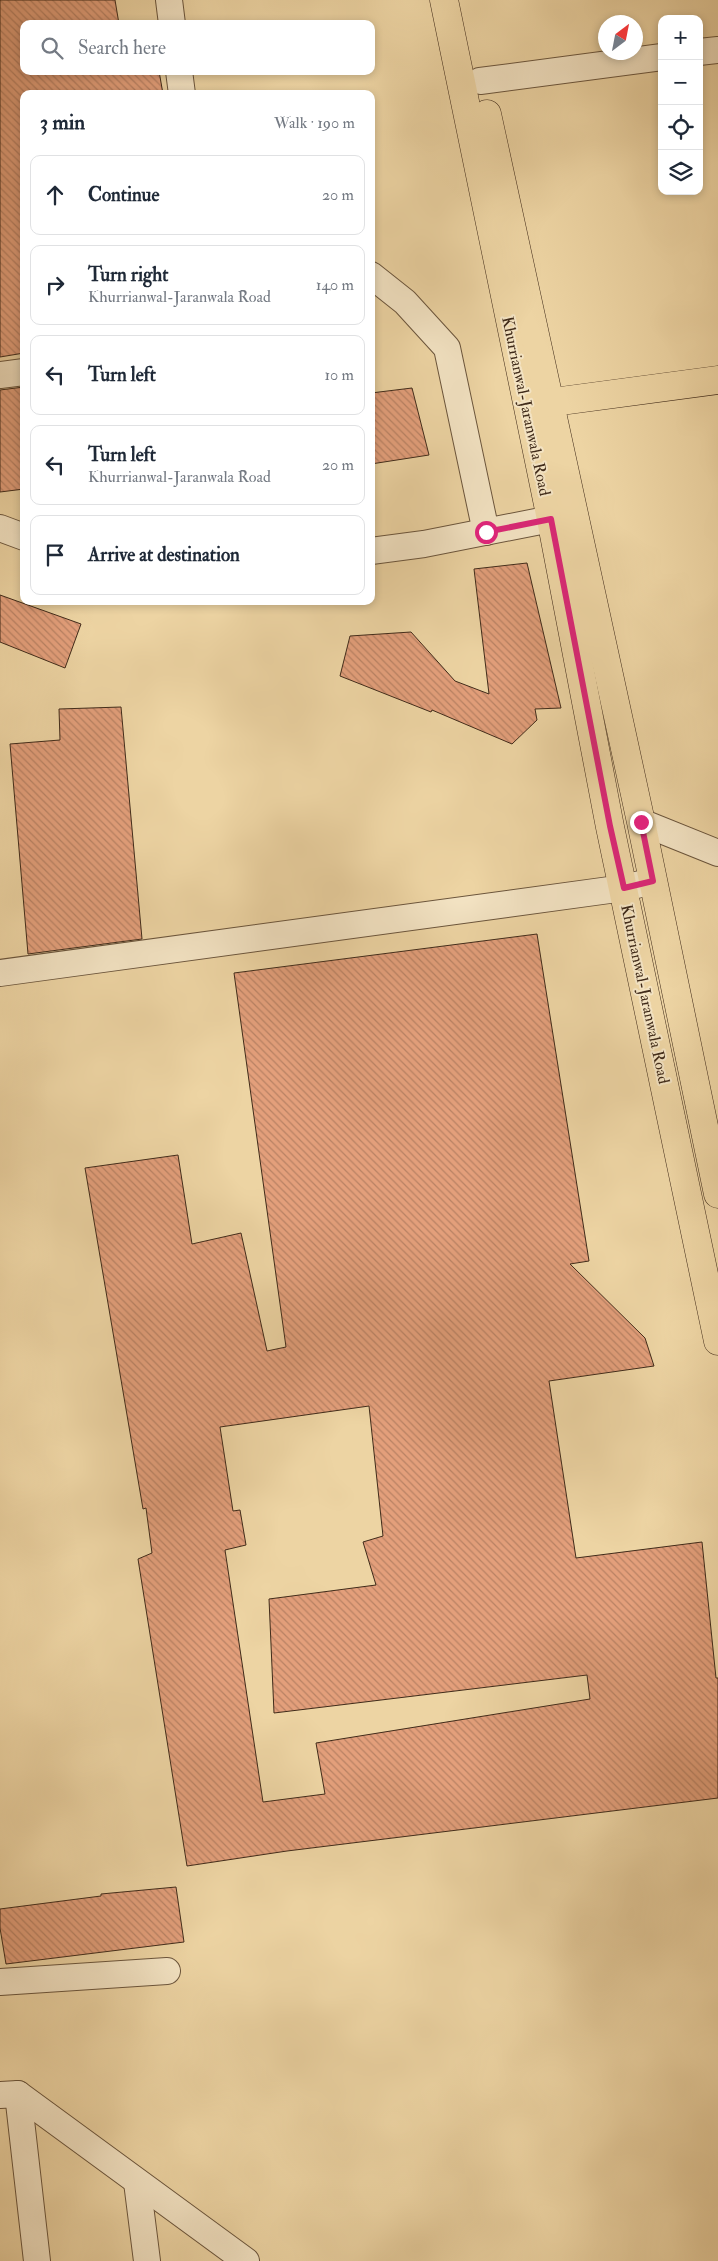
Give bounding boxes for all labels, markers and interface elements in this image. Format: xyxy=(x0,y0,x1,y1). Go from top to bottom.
north arrow xyxy=(598,15,643,60)
map controls xyxy=(658,15,703,195)
button: + xyxy=(658,15,703,60)
search box xyxy=(20,20,375,75)
icon: search xyxy=(38,34,66,62)
text: Search here xyxy=(78,36,166,60)
button: − xyxy=(658,60,703,105)
button: locate xyxy=(658,105,703,150)
text: 3 min xyxy=(40,109,85,136)
text: Walk · 190 m xyxy=(274,113,355,133)
button: layers xyxy=(658,150,703,195)
icon: ahead xyxy=(41,181,69,209)
text: Continue xyxy=(88,183,159,207)
text: 20 m xyxy=(322,185,354,205)
text: Turn right xyxy=(88,263,168,287)
icon: right xyxy=(41,271,69,299)
text: 140 m xyxy=(316,275,354,295)
text: Khurrianwal-Jaranwala Road xyxy=(88,287,271,307)
street label: Khurrianwal-Jaranwala Road xyxy=(496,315,555,498)
icon: left xyxy=(41,361,69,389)
text: Turn left xyxy=(88,363,156,387)
text: 10 m xyxy=(324,365,354,385)
text: Turn left xyxy=(88,443,156,467)
icon: left xyxy=(41,451,69,479)
text: 20 m xyxy=(322,455,354,475)
text: Khurrianwal-Jaranwala Road xyxy=(88,467,271,487)
route start xyxy=(475,521,498,544)
icon: arrive xyxy=(41,541,69,569)
text: Arrive at destination xyxy=(88,543,240,567)
route end xyxy=(630,811,653,834)
street label: Khurrianwal-Jaranwala Road xyxy=(615,903,674,1086)

